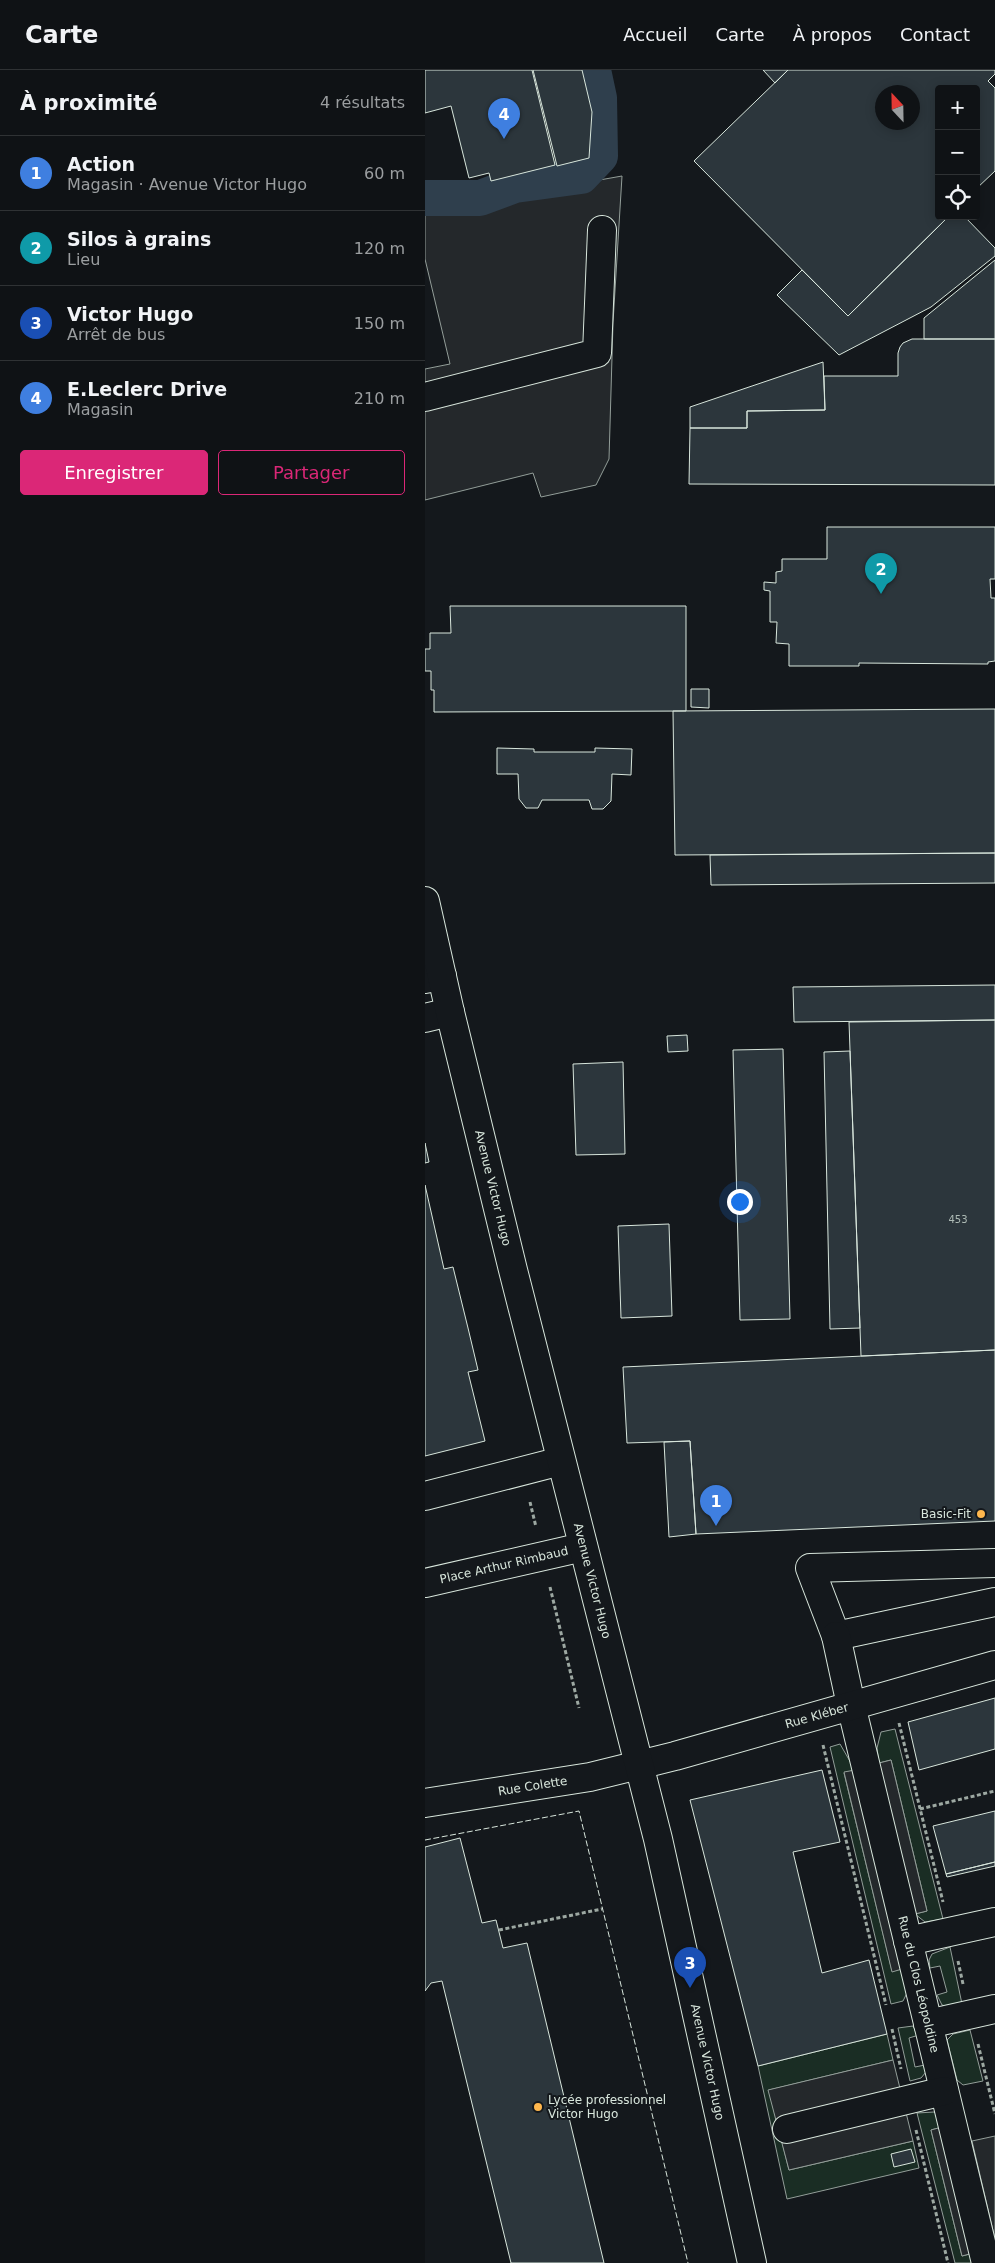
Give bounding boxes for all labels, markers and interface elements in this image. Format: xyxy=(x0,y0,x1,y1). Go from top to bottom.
text: Carte xyxy=(25,21,98,49)
text: Accueil xyxy=(623,24,688,45)
text: Carte xyxy=(716,24,765,45)
text: À propos xyxy=(793,24,872,45)
text: Contact xyxy=(900,24,970,45)
north arrow xyxy=(875,85,920,130)
map controls xyxy=(935,85,980,220)
button: + xyxy=(935,85,980,130)
text: À proximité xyxy=(20,91,157,115)
text: 4 résultats xyxy=(320,93,405,112)
pin: 4 xyxy=(488,98,520,139)
button: − xyxy=(935,130,980,175)
text: Action xyxy=(67,153,135,175)
text: 1 xyxy=(30,164,42,183)
text: 60 m xyxy=(364,164,405,183)
text: Magasin · Avenue Victor Hugo xyxy=(67,175,307,194)
button: locate xyxy=(935,175,980,220)
text: Silos à grains xyxy=(67,228,211,250)
text: 2 xyxy=(30,239,42,258)
text: 120 m xyxy=(354,239,405,258)
text: Lieu xyxy=(67,250,100,269)
text: Victor Hugo xyxy=(67,303,193,325)
text: 3 xyxy=(30,314,42,333)
text: 150 m xyxy=(354,314,405,333)
text: Arrêt de bus xyxy=(67,325,165,344)
text: E.Leclerc Drive xyxy=(67,378,227,400)
text: 4 xyxy=(30,389,42,408)
text: 210 m xyxy=(354,389,405,408)
text: Magasin xyxy=(67,400,134,419)
button: Enregistrer xyxy=(20,450,208,495)
button: Partager xyxy=(218,450,405,495)
pin: 2 xyxy=(865,553,897,594)
street label: Avenue Victor Hugo xyxy=(472,1129,514,1247)
your location xyxy=(727,1189,753,1215)
house number: 453 xyxy=(948,1214,968,1225)
pin: 1 xyxy=(700,1485,732,1526)
place label: Basic-Fit xyxy=(921,1507,971,1521)
marker: Basic-Fit xyxy=(975,1508,987,1520)
street label: Avenue Victor Hugo xyxy=(571,1521,614,1640)
street label: Place Arthur Rimbaud xyxy=(438,1544,570,1586)
street label: Rue Kléber xyxy=(784,1700,850,1731)
street label: Rue Colette xyxy=(497,1774,568,1798)
street label: Rue du Clos Léopoldine xyxy=(895,1914,942,2054)
pin: 3 xyxy=(674,1947,706,1988)
street label: Avenue Victor Hugo xyxy=(688,2003,727,2122)
place label: Lycée professionnel Victor Hugo xyxy=(548,2093,666,2121)
marker: Lycée professionnel Victor Hugo xyxy=(532,2101,544,2113)

